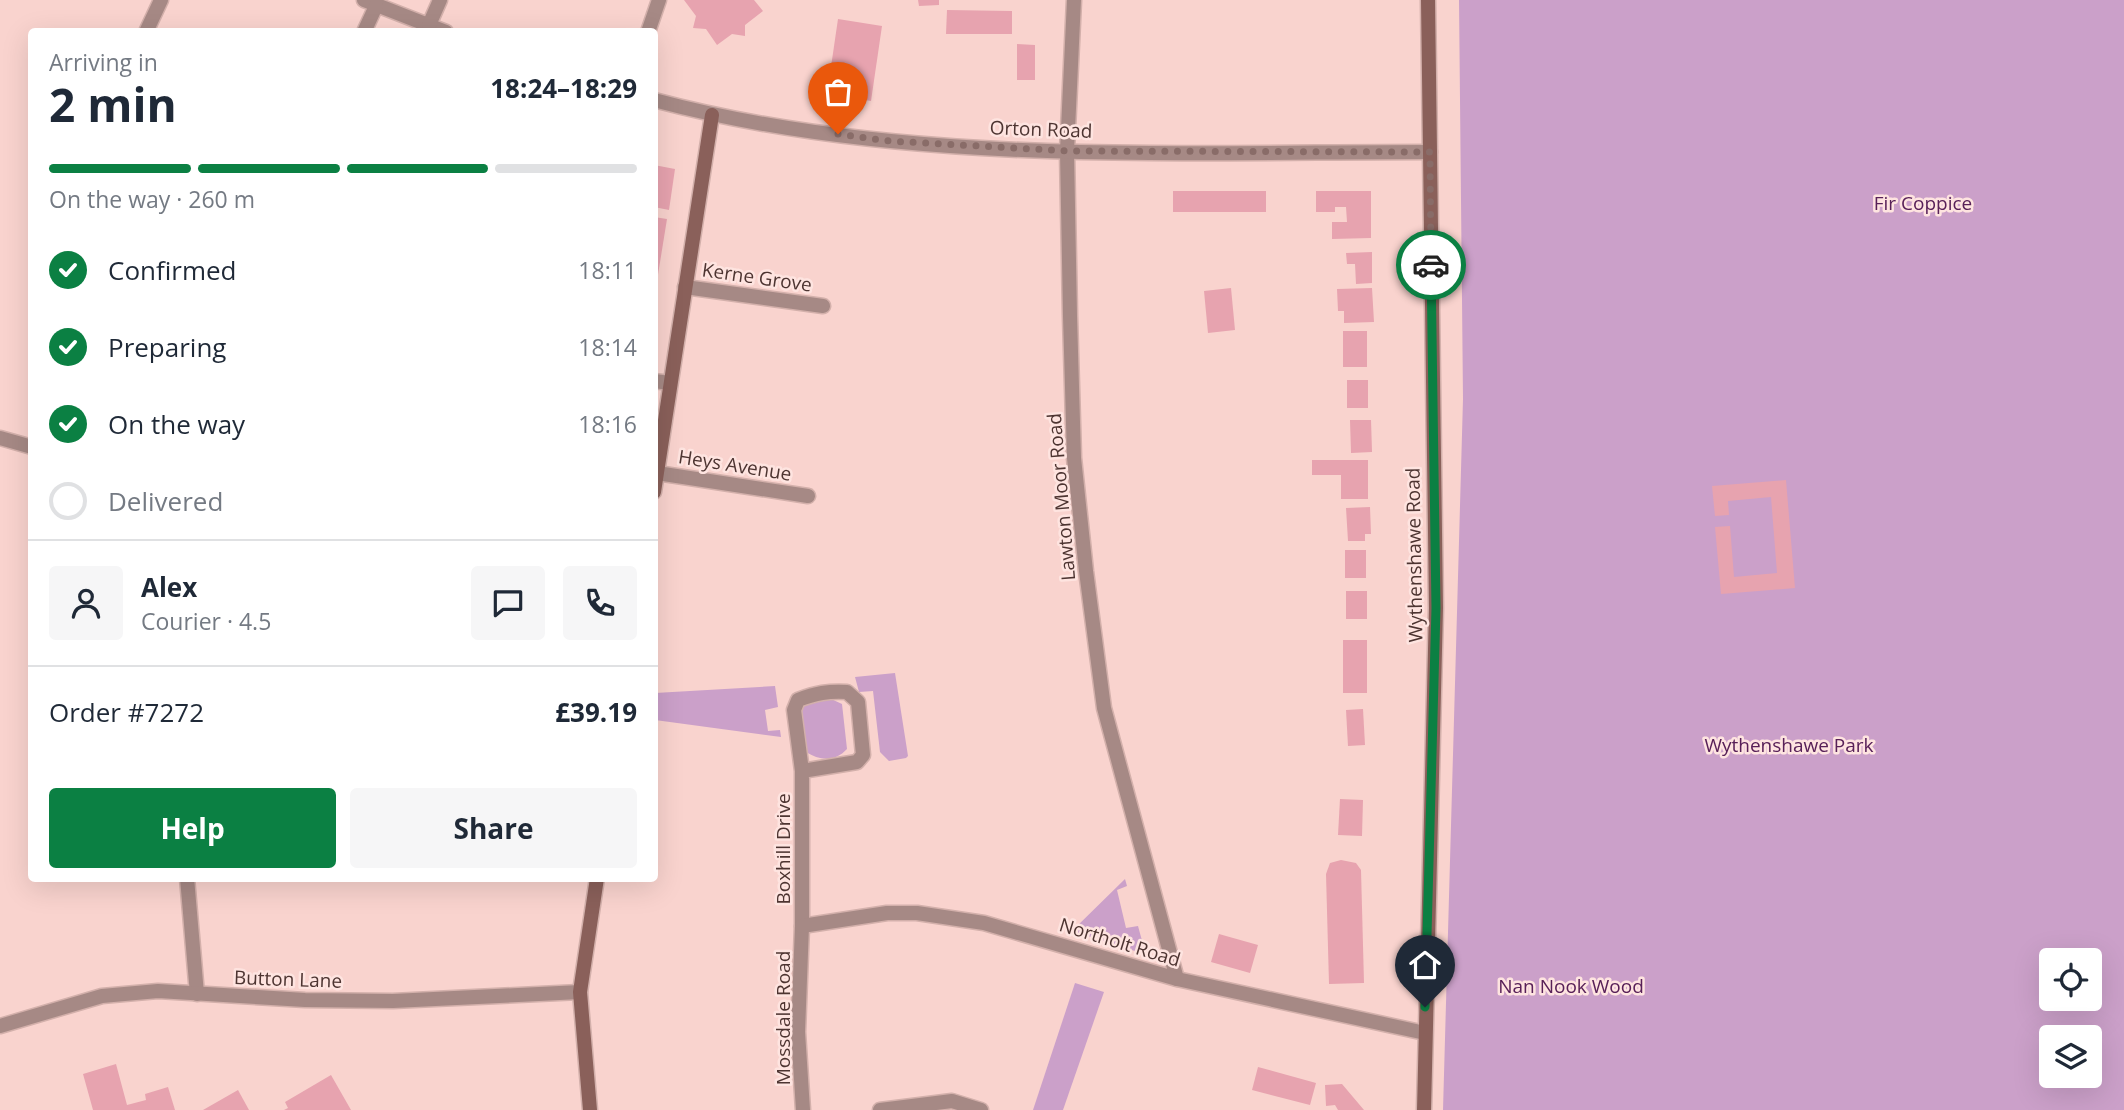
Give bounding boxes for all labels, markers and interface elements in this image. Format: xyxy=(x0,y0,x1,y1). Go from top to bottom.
text: Arriving in xyxy=(49,46,158,78)
pin xyxy=(808,62,868,134)
text: 18:24–18:29 xyxy=(490,70,637,106)
text: 2 min xyxy=(49,73,177,135)
icon: bag xyxy=(819,73,857,111)
street label: Orton Road xyxy=(989,114,1093,144)
text: On the way · 260 m xyxy=(49,183,255,215)
park label: Fir Coppice xyxy=(1874,190,1972,216)
courier xyxy=(1396,230,1466,300)
icon: car xyxy=(1412,246,1450,284)
icon: check xyxy=(49,251,87,289)
text: Confirmed xyxy=(108,252,236,288)
text: 18:11 xyxy=(578,254,637,286)
street label: Kerne Grove xyxy=(700,256,814,298)
icon: check xyxy=(49,328,87,366)
text: Preparing xyxy=(108,329,226,365)
text: 18:14 xyxy=(578,331,637,363)
icon: check xyxy=(49,405,87,443)
text: On the way xyxy=(108,406,245,442)
text: 18:16 xyxy=(578,408,637,440)
street label: Lawton Moor Road xyxy=(1041,412,1081,582)
street label: Heys Avenue xyxy=(676,443,794,487)
street label: Wythenshawe Road xyxy=(1399,467,1429,643)
text: Delivered xyxy=(108,483,223,519)
button: person xyxy=(49,566,123,640)
button: chat xyxy=(471,566,545,640)
button: phone xyxy=(563,566,637,640)
text: Alex xyxy=(141,569,197,605)
text: Courier · 4.5 xyxy=(141,605,271,637)
text: Order #7272 xyxy=(49,694,204,730)
text: £39.19 xyxy=(555,694,637,730)
park label: Wythenshawe Park xyxy=(1704,732,1874,758)
button: Help xyxy=(49,788,336,868)
button: Share xyxy=(350,788,637,868)
street label: Boxhill Drive xyxy=(770,793,796,905)
street label: Northolt Road xyxy=(1056,911,1184,973)
pin xyxy=(1395,935,1455,1007)
icon: home xyxy=(1406,946,1444,984)
map controls xyxy=(2039,948,2102,1088)
button: locate xyxy=(2039,948,2102,1011)
street label: Mossdale Road xyxy=(770,951,796,1085)
street label: Button Lane xyxy=(233,964,343,994)
park label: Nan Nook Wood xyxy=(1498,973,1644,999)
button: layers xyxy=(2039,1025,2102,1088)

